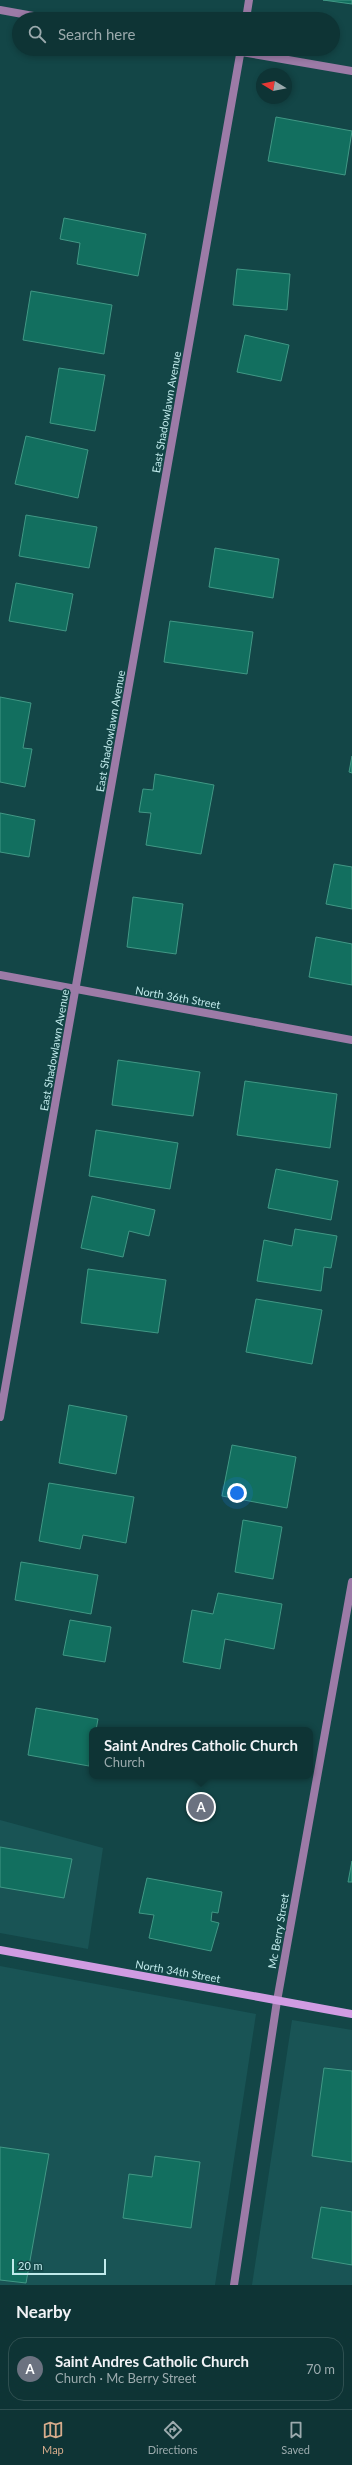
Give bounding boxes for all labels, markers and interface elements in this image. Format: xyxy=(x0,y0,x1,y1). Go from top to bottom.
search box xyxy=(12,12,340,56)
icon: search xyxy=(26,23,48,45)
text: Search here xyxy=(58,25,135,43)
north arrow xyxy=(256,68,292,104)
street label: East Shadowlawn Avenue xyxy=(149,350,183,474)
street label: East Shadowlawn Avenue xyxy=(93,669,127,793)
street label: North 36th Street xyxy=(135,983,222,1011)
street label: East Shadowlawn Avenue xyxy=(37,988,71,1112)
your location xyxy=(227,1483,247,1503)
popup xyxy=(89,1727,313,1779)
text: Saint Andres Catholic Church xyxy=(104,1736,298,1754)
text: Church xyxy=(104,1754,145,1770)
pin: A xyxy=(188,1792,214,1822)
street label: Mc Berry Street xyxy=(265,1892,291,1970)
street label: North 34th Street xyxy=(135,1957,222,1985)
scale bar xyxy=(12,2257,106,2276)
text: 20 m xyxy=(18,2259,43,2272)
text: Nearby xyxy=(16,2301,71,2322)
text: Saint Andres Catholic Church xyxy=(55,2352,249,2370)
text: A xyxy=(25,2361,35,2377)
text: 70 m xyxy=(306,2361,335,2377)
text: Church · Mc Berry Street xyxy=(55,2370,196,2386)
tab: Map xyxy=(42,2419,64,2456)
tab: Directions xyxy=(148,2419,197,2456)
tab: Saved xyxy=(281,2419,310,2456)

